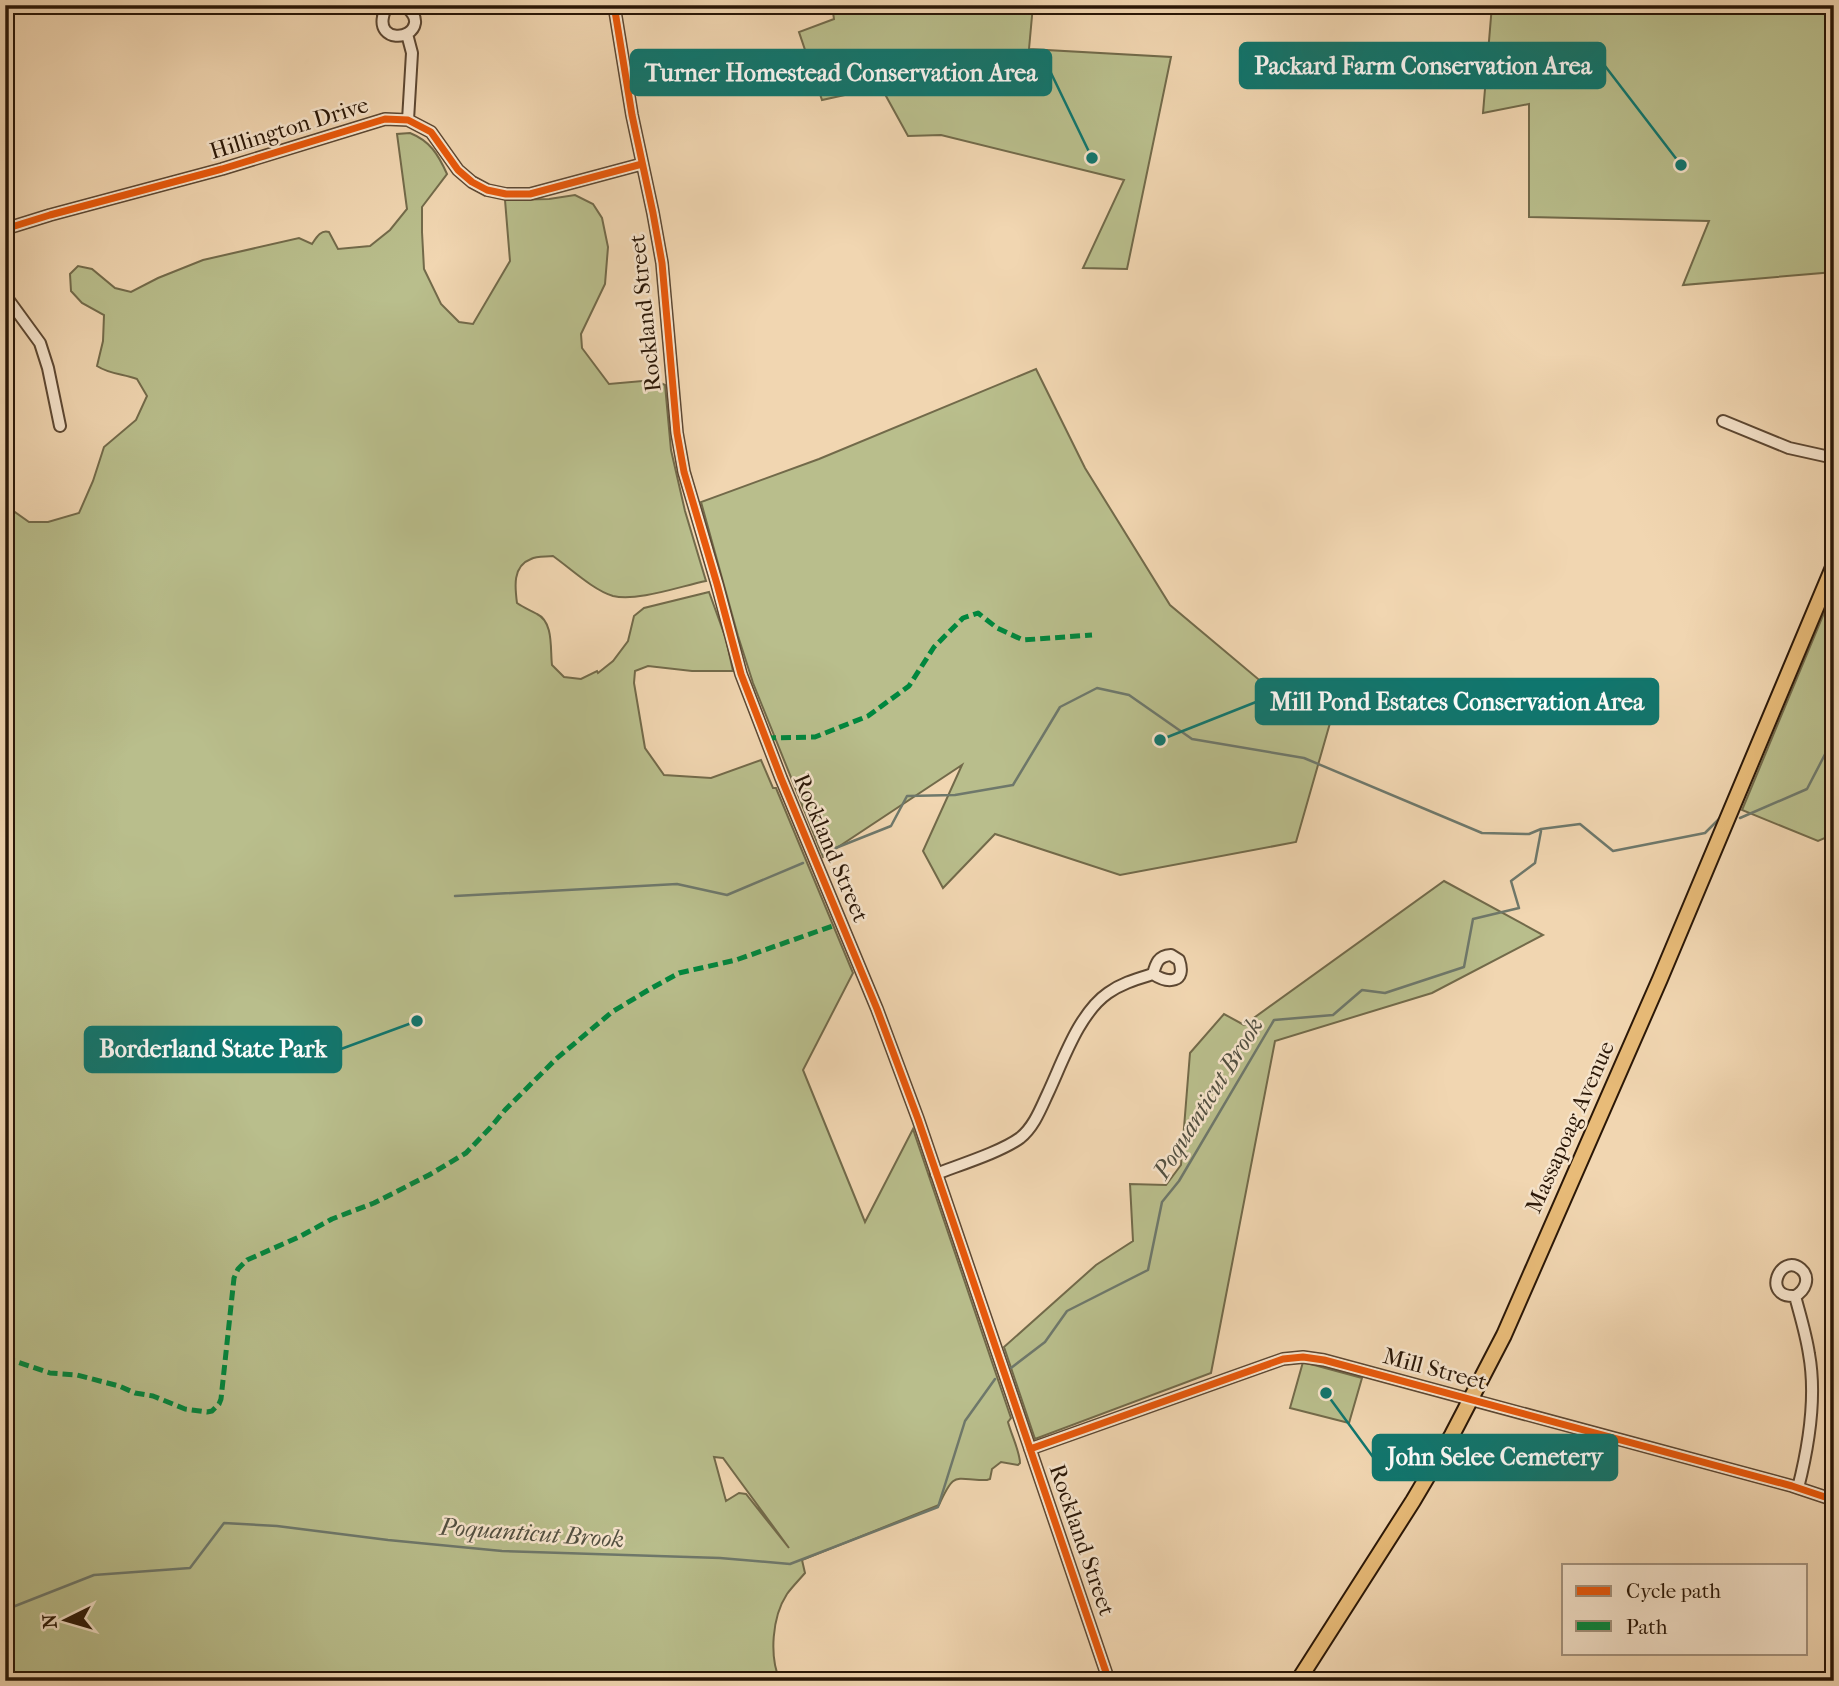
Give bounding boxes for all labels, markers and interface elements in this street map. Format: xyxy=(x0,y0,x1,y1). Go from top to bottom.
callout: Packard Farm Conservation Area xyxy=(1240,43,1605,88)
callout: Turner Homestead Conservation Area xyxy=(631,50,1051,95)
text: Packard Farm Conservation Area xyxy=(1254,52,1593,80)
text: Turner Homestead Conservation Area xyxy=(644,59,1038,87)
street label: Hillington Drive xyxy=(206,91,372,165)
street label: Rockland Street xyxy=(623,233,667,393)
callout: Mill Pond Estates Conservation Area xyxy=(1256,679,1658,724)
text: Mill Pond Estates Conservation Area xyxy=(1270,688,1645,716)
street label: Rockland Street xyxy=(788,770,874,926)
water label: Poquanticut Brook xyxy=(1147,1012,1269,1185)
callout: Borderland State Park xyxy=(85,1027,341,1072)
text: Borderland State Park xyxy=(99,1035,327,1063)
street label: Massapoag Avenue xyxy=(1520,1037,1620,1217)
street label: Mill Street xyxy=(1380,1342,1490,1396)
callout: John Selee Cemetery xyxy=(1373,1435,1617,1480)
text: John Selee Cemetery xyxy=(1385,1443,1604,1471)
street label: Rockland Street xyxy=(1043,1461,1121,1619)
water label: Poquanticut Brook xyxy=(438,1513,625,1553)
legend xyxy=(1562,1564,1808,1654)
text: Cycle path xyxy=(1626,1579,1721,1603)
north arrow xyxy=(32,1584,102,1654)
text: N xyxy=(38,1613,62,1630)
text: Path xyxy=(1626,1615,1668,1639)

